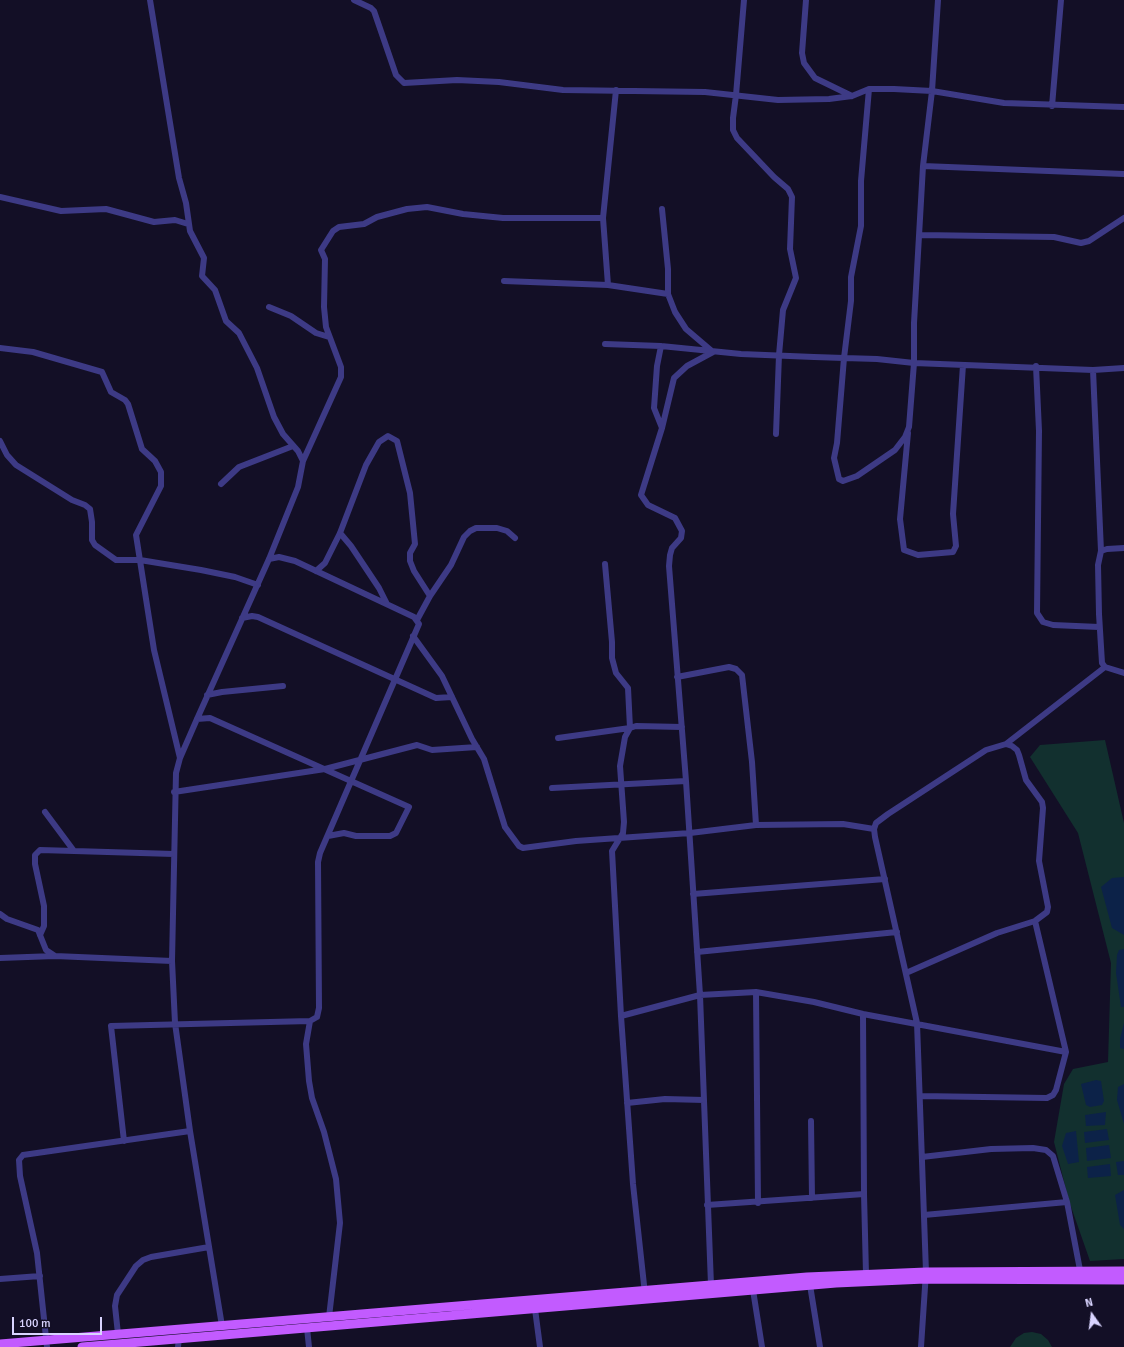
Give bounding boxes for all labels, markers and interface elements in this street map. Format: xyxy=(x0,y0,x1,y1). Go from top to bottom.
north arrow xyxy=(1072,1295,1112,1335)
text: N xyxy=(1084,1296,1094,1310)
scale bar xyxy=(14,1309,104,1335)
text: 100 m xyxy=(19,1316,51,1331)

